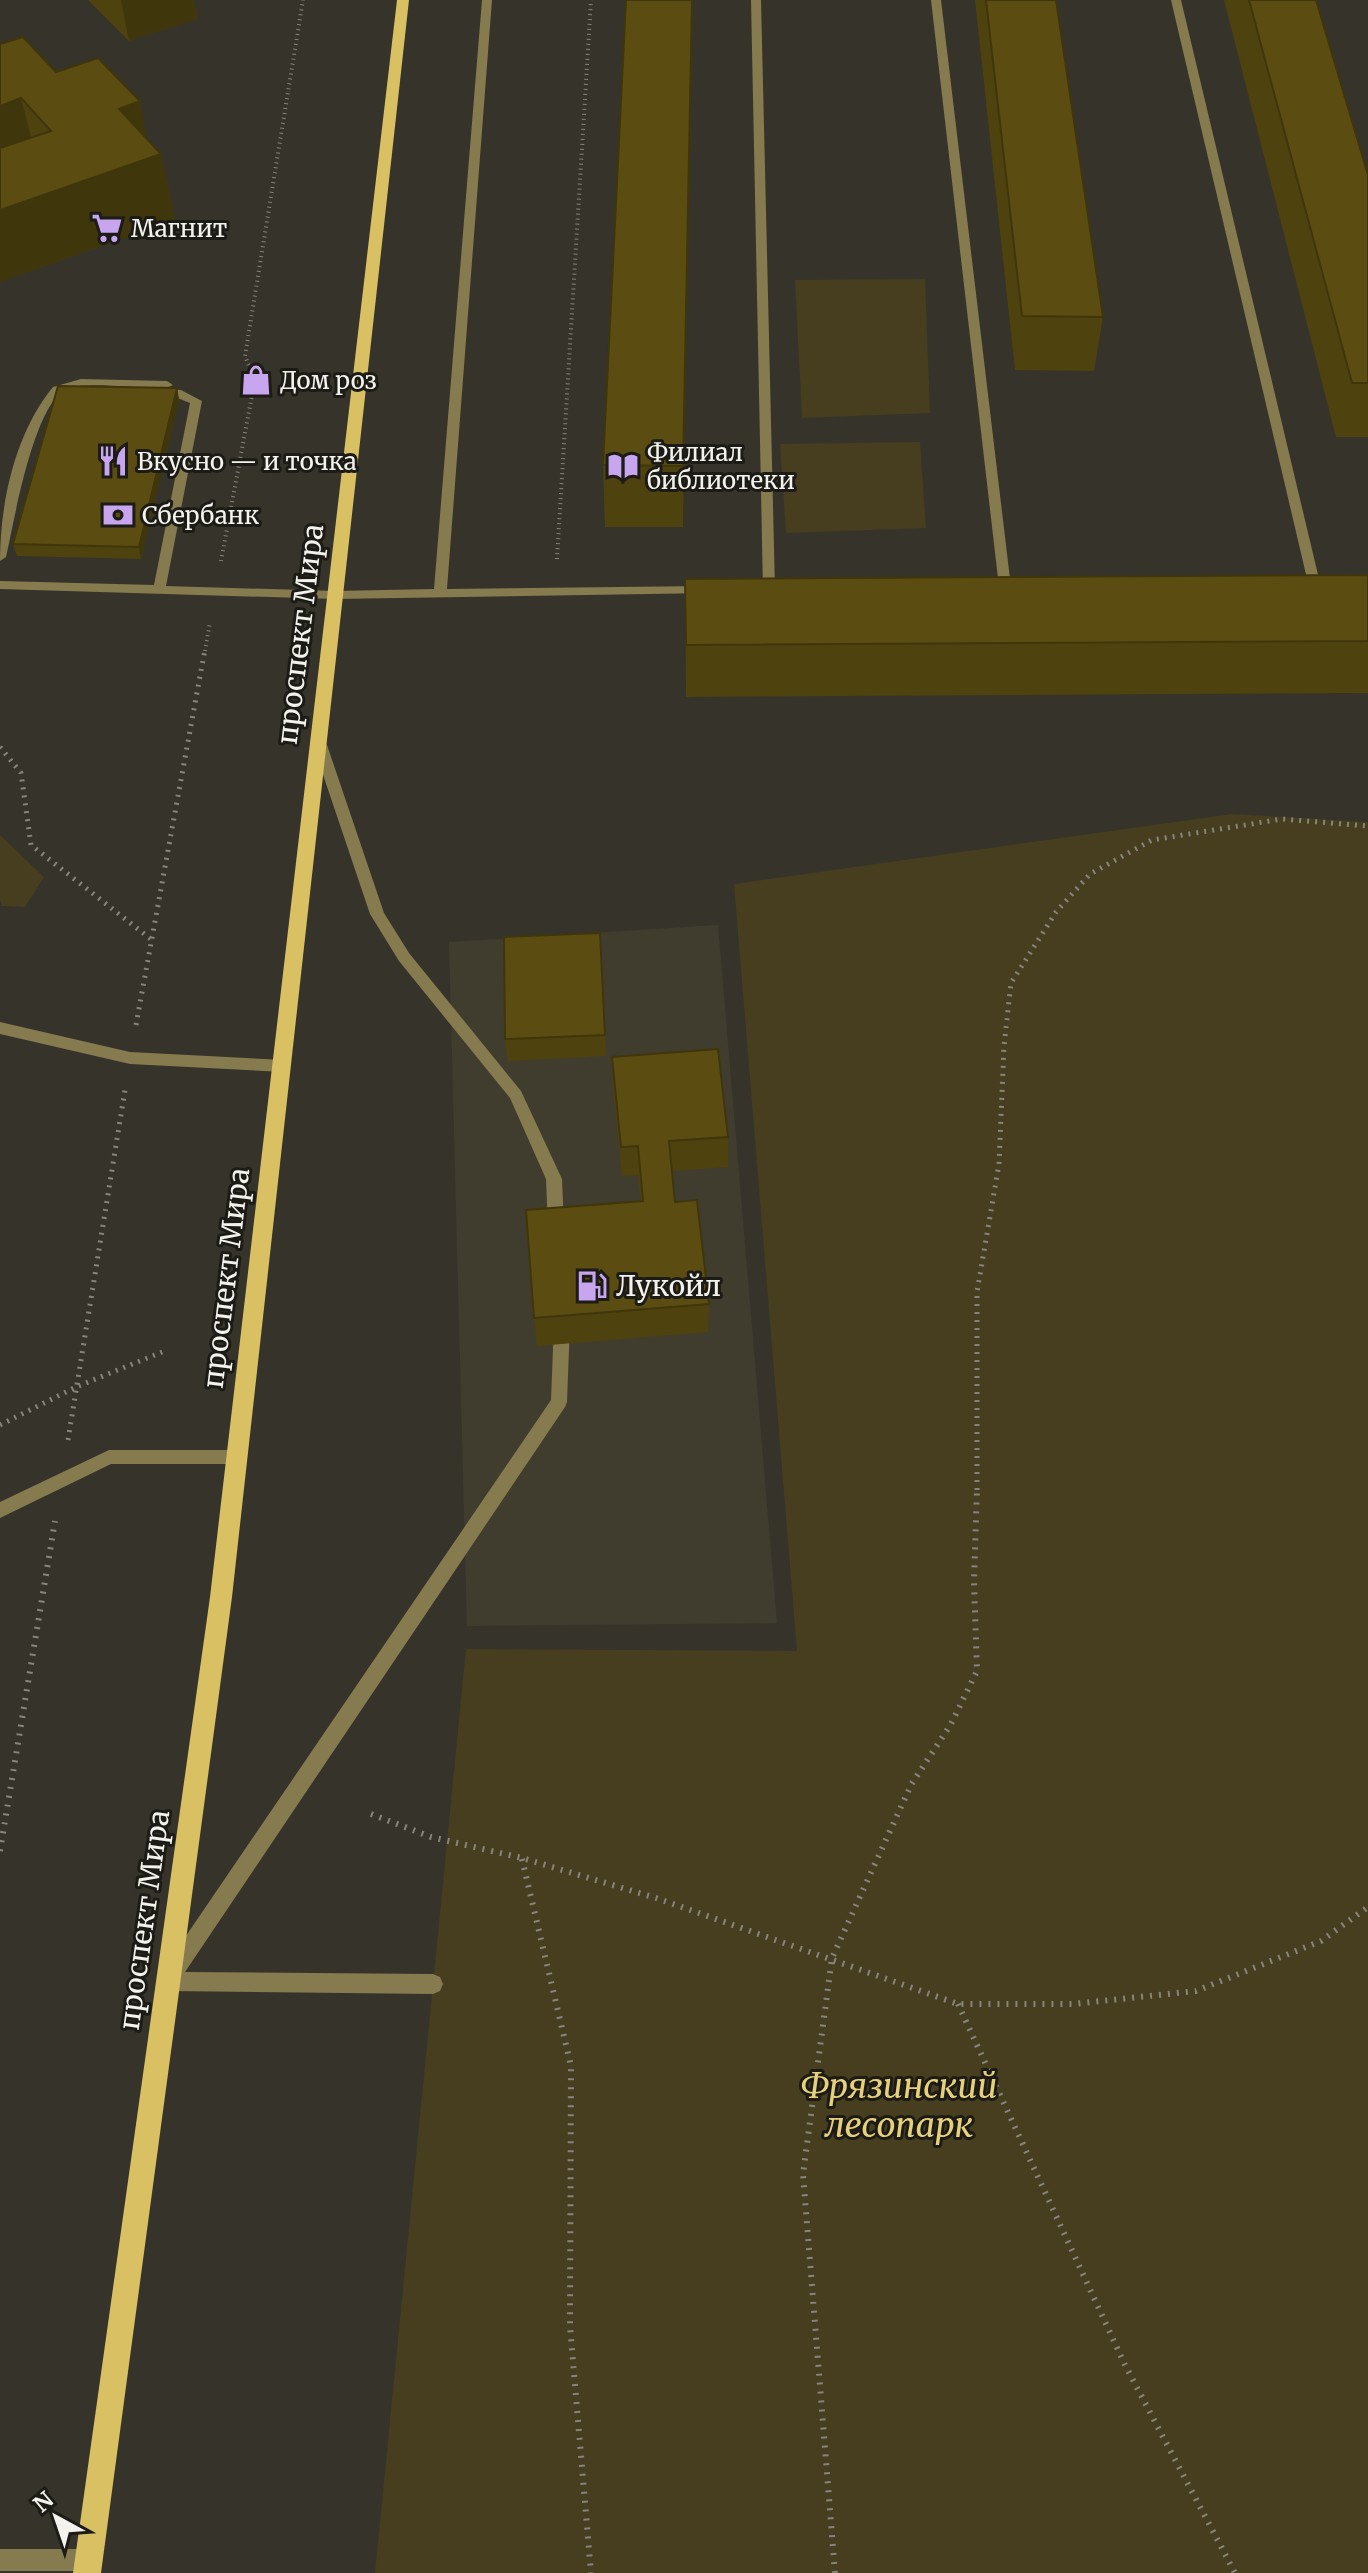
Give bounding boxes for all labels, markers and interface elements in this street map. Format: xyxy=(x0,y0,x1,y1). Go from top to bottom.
supermarket icon: Магнит xyxy=(90,211,124,245)
place label: Магнит xyxy=(131,213,227,244)
shop icon: Дом роз xyxy=(239,363,273,397)
place label: Дом роз xyxy=(280,365,377,396)
place label: Филиал библиотеки xyxy=(647,437,795,496)
restaurant icon: Вкусно — и точка xyxy=(96,444,130,478)
place label: Вкусно — и точка xyxy=(137,446,357,477)
library icon: Филиал библиотеки xyxy=(606,449,640,483)
bank icon: Сбербанк xyxy=(101,498,135,532)
place label: Сбербанк xyxy=(142,500,259,531)
street label: проспект Мира xyxy=(269,522,331,746)
street label: проспект Мира xyxy=(195,1166,257,1390)
place label: Лукойл xyxy=(616,1268,721,1304)
fuel station icon: Лукойл xyxy=(575,1269,609,1303)
street label: проспект Мира xyxy=(111,1808,177,2032)
park label: Фрязинский лесопарк xyxy=(801,2065,997,2146)
north arrow xyxy=(16,2477,96,2557)
text: N xyxy=(27,2485,59,2518)

